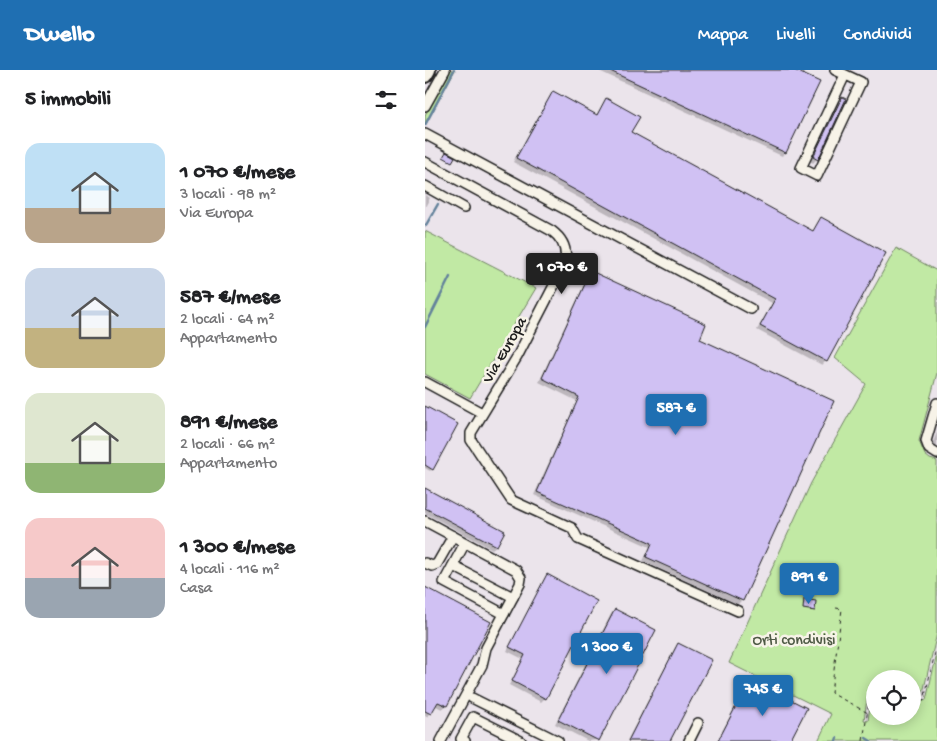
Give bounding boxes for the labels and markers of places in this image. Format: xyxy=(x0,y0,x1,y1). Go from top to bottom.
pin: 1 070 € xyxy=(516,252,608,295)
pin: 587 € xyxy=(641,394,711,436)
pin: 891 € xyxy=(774,562,844,605)
pin: 1 300 € xyxy=(561,632,653,675)
pin: 745 € xyxy=(728,674,798,717)

